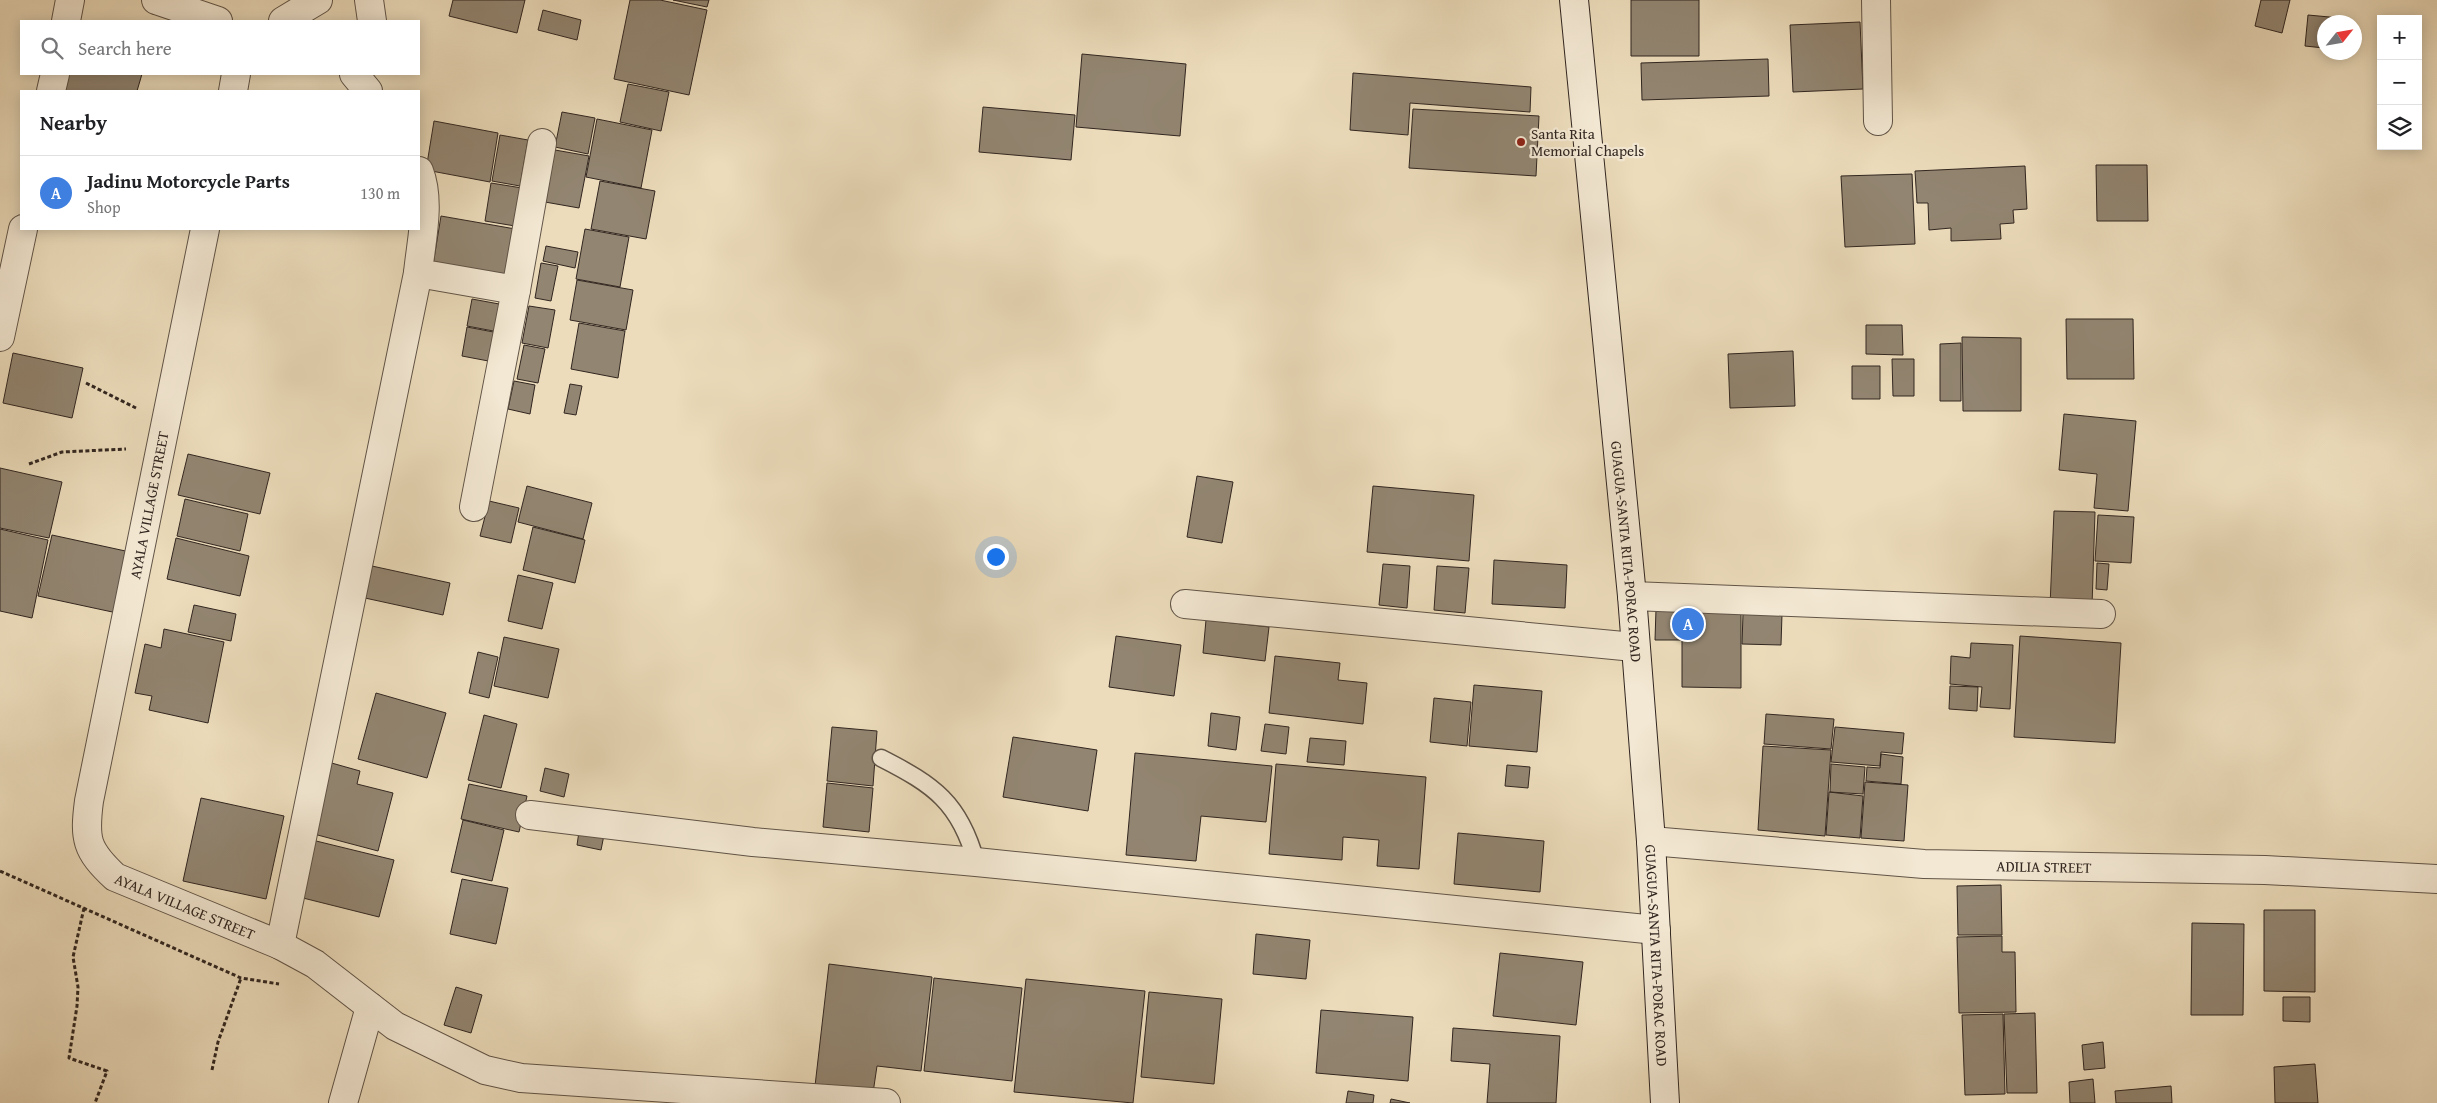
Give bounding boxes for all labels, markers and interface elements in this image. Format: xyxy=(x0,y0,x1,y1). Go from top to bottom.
north arrow xyxy=(2317,15,2362,60)
map controls xyxy=(2377,15,2422,150)
button: + xyxy=(2377,15,2422,60)
search box xyxy=(20,20,420,75)
icon: search xyxy=(38,34,66,62)
text: Search here xyxy=(78,34,172,62)
button: − xyxy=(2377,60,2422,105)
button: layers xyxy=(2377,105,2422,150)
text: Nearby xyxy=(40,107,107,138)
place label: Santa Rita Memorial Chapels xyxy=(1531,123,1644,161)
marker: Santa Rita Memorial Chapels xyxy=(1515,136,1527,148)
text: Jadinu Motorcycle Parts xyxy=(87,167,290,195)
text: A xyxy=(51,181,61,205)
text: 130 m xyxy=(360,181,400,205)
text: Shop xyxy=(87,195,121,219)
street label: AYALA VILLAGE STREET xyxy=(124,429,174,581)
street label: GUAGUA-SANTA RITA-PORAC ROAD xyxy=(1606,440,1648,663)
your location xyxy=(983,544,1009,570)
pin: A xyxy=(1672,605,1704,643)
street label: GUAGUA-SANTA RITA-PORAC ROAD xyxy=(1641,844,1674,1067)
street label: ADILIA STREET xyxy=(1996,855,2092,877)
street label: AYALA VILLAGE STREET xyxy=(112,868,259,944)

